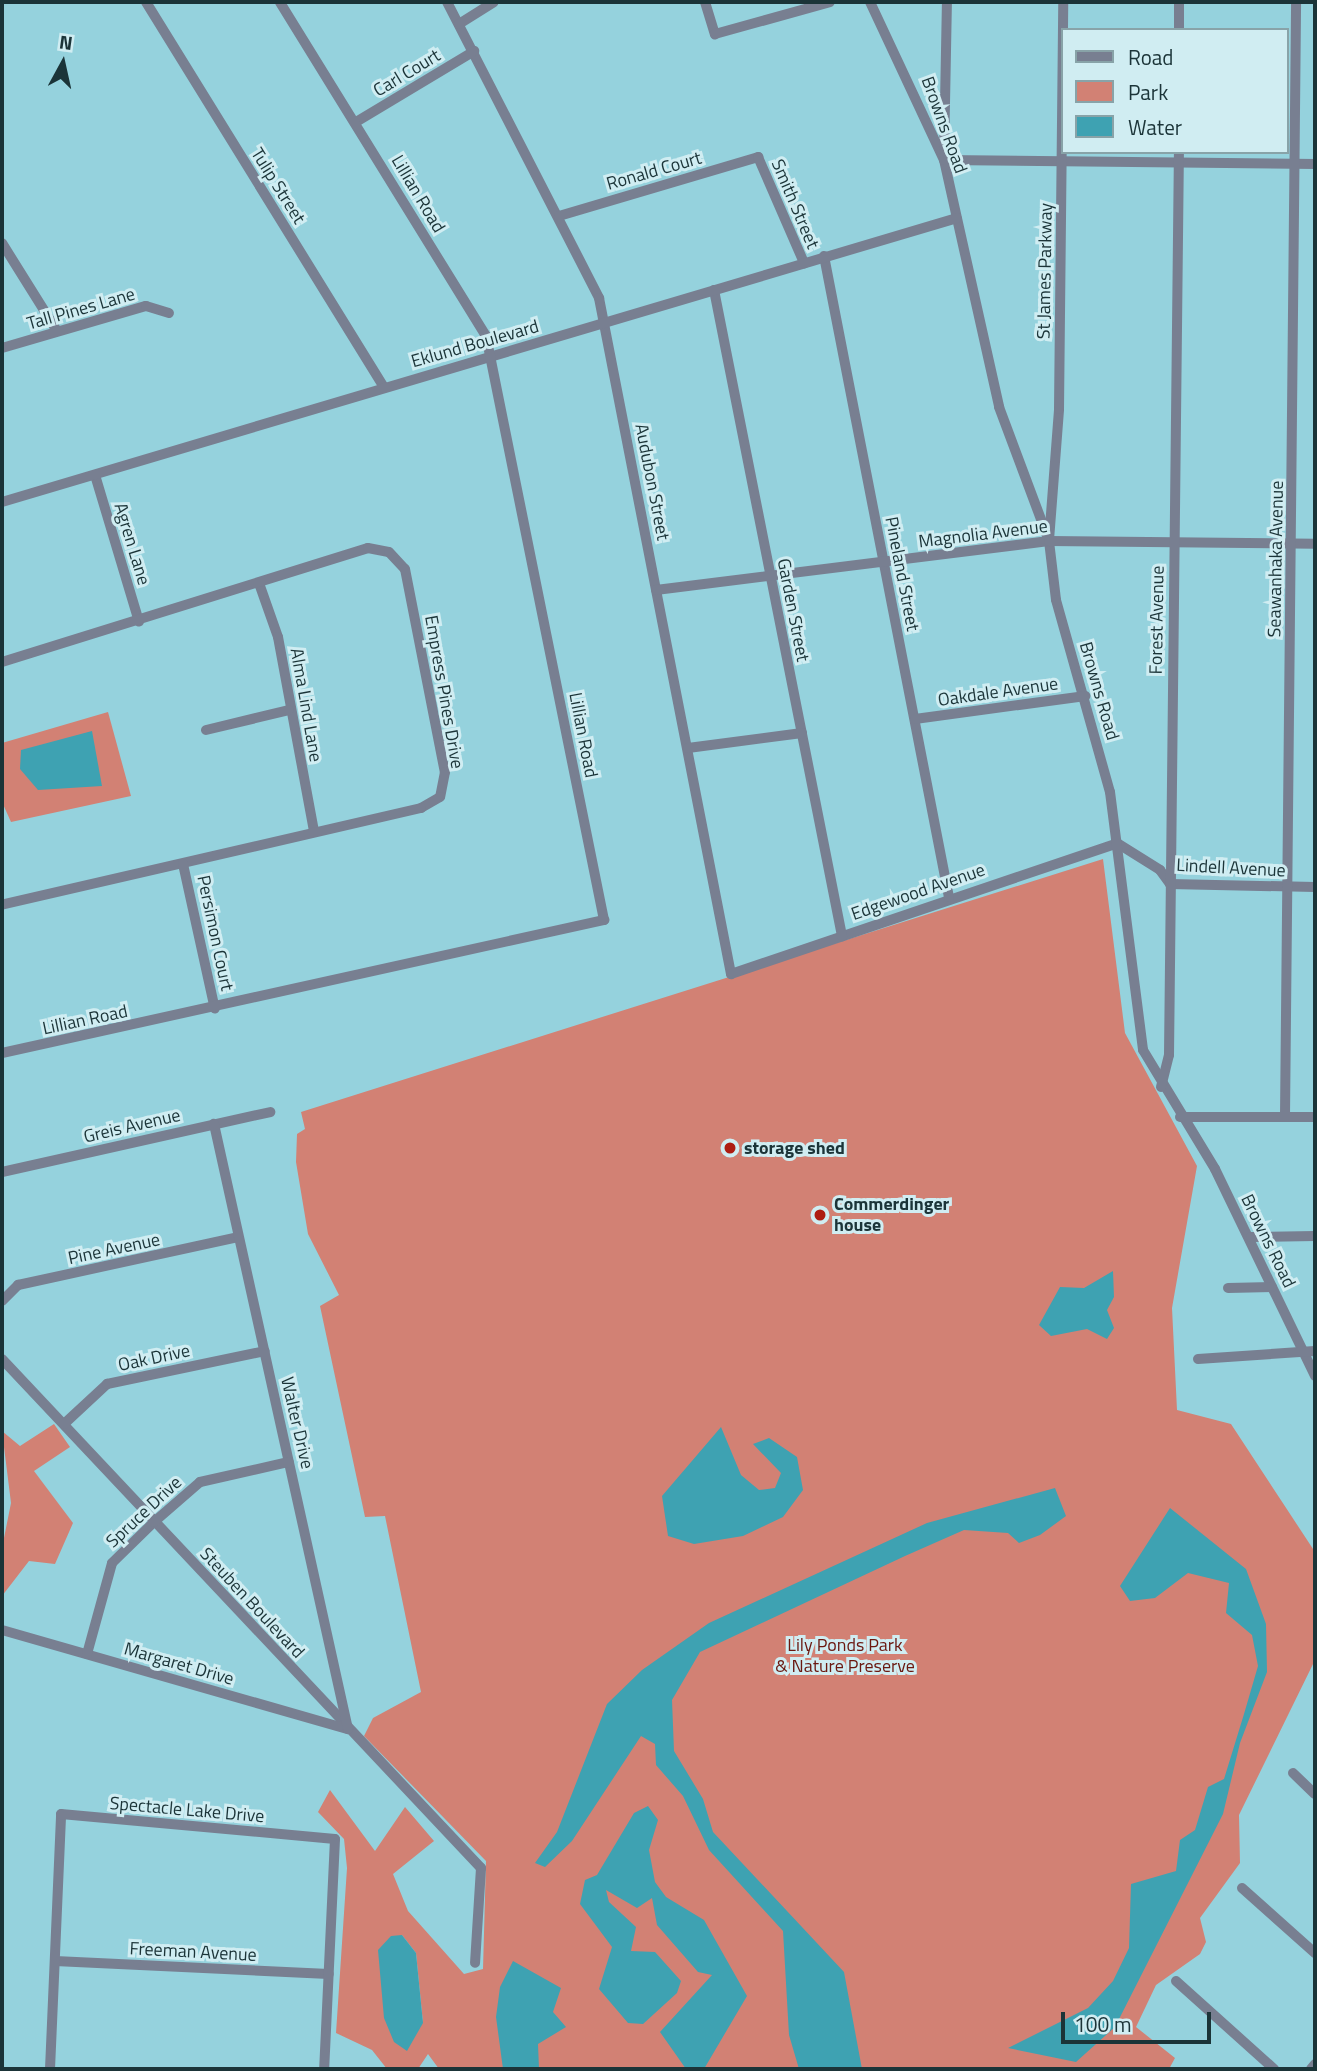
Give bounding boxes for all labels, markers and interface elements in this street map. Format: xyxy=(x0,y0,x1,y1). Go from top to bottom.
text: N xyxy=(57,26,75,57)
north arrow xyxy=(28,28,98,98)
legend xyxy=(1062,28,1289,154)
text: Road xyxy=(1128,41,1173,73)
street label: Carl Court xyxy=(370,45,444,101)
street label: Browns Road xyxy=(917,74,971,176)
text: Park xyxy=(1128,76,1168,108)
text: Water xyxy=(1128,111,1182,143)
street label: Tulip Street xyxy=(246,144,310,228)
street label: Ronald Court xyxy=(604,147,704,195)
street label: Lillian Road xyxy=(386,151,450,237)
street label: Smith Street xyxy=(766,156,824,252)
street label: St James Parkway xyxy=(1033,203,1057,339)
street label: Tall Pines Lane xyxy=(25,283,137,335)
street label: Eklund Boulevard xyxy=(409,315,541,373)
street label: Audubon Street xyxy=(630,422,674,542)
street label: Seawanhaka Avenue xyxy=(1264,480,1288,638)
street label: Agren Lane xyxy=(109,500,155,588)
street label: Pineland Street xyxy=(880,515,924,633)
street label: Magnolia Avenue xyxy=(917,515,1049,553)
street label: Garden Street xyxy=(772,557,814,663)
street label: Forest Avenue xyxy=(1145,565,1169,675)
street label: Empress Pines Drive xyxy=(420,614,468,770)
street label: Browns Road xyxy=(1075,639,1123,743)
street label: Alma Lind Lane xyxy=(285,646,327,764)
street label: Oakdale Avenue xyxy=(936,673,1060,711)
street label: Lillian Road xyxy=(564,691,602,779)
street label: Lindell Avenue xyxy=(1176,854,1286,882)
street label: Edgewood Avenue xyxy=(848,859,988,925)
street label: Persimon Court xyxy=(192,873,238,993)
street label: Lillian Road xyxy=(40,1000,130,1040)
street label: Greis Avenue xyxy=(81,1104,183,1148)
place label: storage shed xyxy=(744,1137,845,1159)
marker: storage shed xyxy=(722,1140,738,1156)
street label: Browns Road xyxy=(1236,1191,1300,1291)
place label: Commerdinger house xyxy=(834,1194,949,1236)
marker: Commerdinger house xyxy=(812,1207,828,1223)
street label: Pine Avenue xyxy=(66,1229,162,1269)
street label: Oak Drive xyxy=(116,1340,192,1376)
street label: Walter Drive xyxy=(276,1375,318,1471)
street label: Spruce Drive xyxy=(102,1472,186,1552)
street label: Steuben Boulevard xyxy=(195,1543,309,1663)
park label: Lily Ponds Park & Nature Preserve xyxy=(775,1635,915,1678)
street label: Margaret Drive xyxy=(122,1638,236,1690)
street label: Spectacle Lake Drive xyxy=(109,1792,265,1828)
street label: Freeman Avenue xyxy=(129,1938,257,1966)
scale bar xyxy=(1065,1997,1216,2041)
text: 100 m xyxy=(1074,2008,1131,2040)

